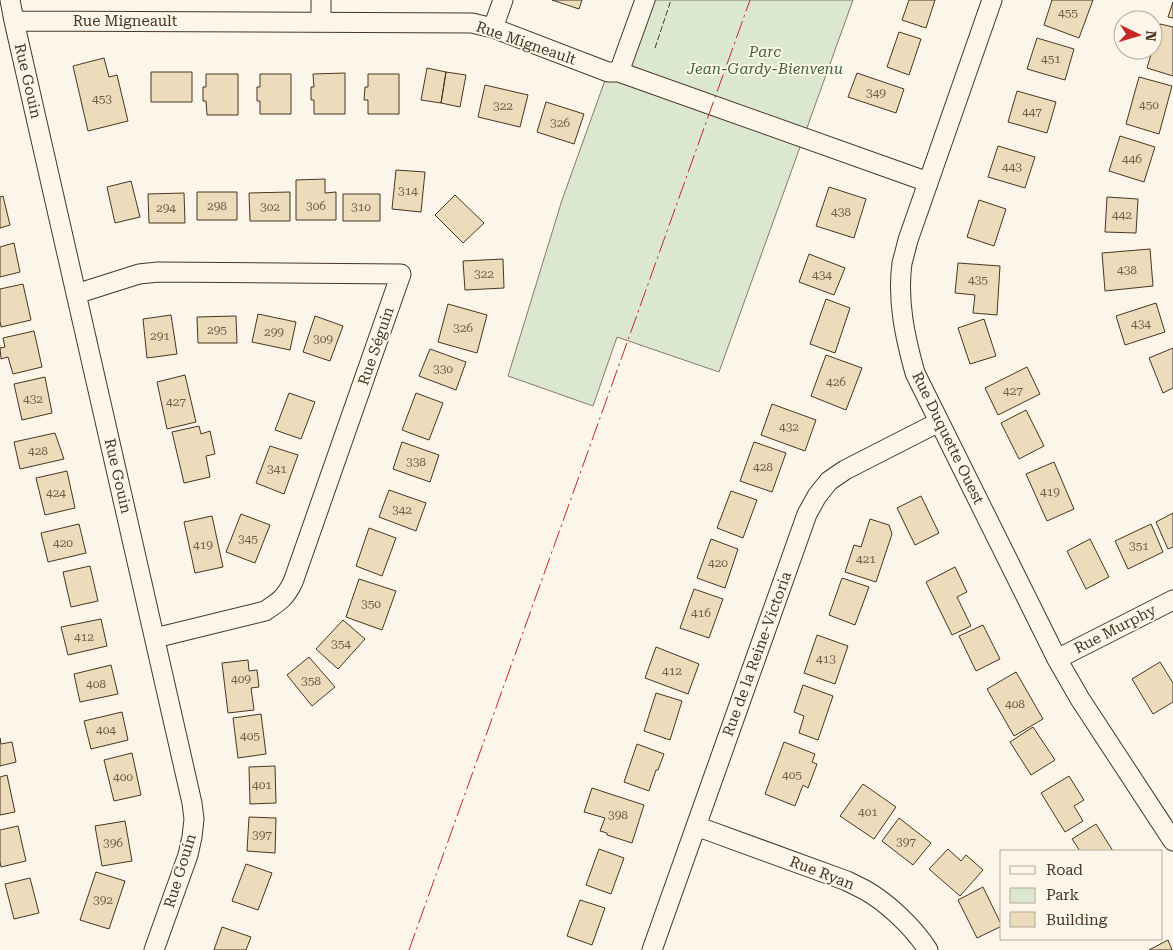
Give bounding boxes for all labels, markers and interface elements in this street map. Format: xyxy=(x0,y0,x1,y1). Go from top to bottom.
house number: 455 xyxy=(1058,6,1078,20)
north arrow xyxy=(1113,10,1163,60)
street label: Rue Migneault xyxy=(73,12,178,30)
street label: Rue Migneault xyxy=(474,17,579,69)
text: N xyxy=(1142,30,1159,42)
street label: Rue Gouin xyxy=(11,42,45,121)
park label: Parc Jean-Gardy-Bienvenu xyxy=(686,43,843,78)
house number: 451 xyxy=(1041,52,1061,66)
house number: 349 xyxy=(866,86,886,100)
house number: 453 xyxy=(92,92,112,106)
house number: 450 xyxy=(1139,98,1159,112)
house number: 322 xyxy=(493,99,513,113)
house number: 447 xyxy=(1022,105,1042,119)
house number: 326 xyxy=(550,116,570,130)
house number: 446 xyxy=(1122,152,1142,166)
house number: 443 xyxy=(1002,160,1022,174)
house number: 314 xyxy=(398,184,418,198)
house number: 298 xyxy=(207,199,227,213)
house number: 306 xyxy=(306,199,326,213)
house number: 302 xyxy=(260,200,280,214)
house number: 310 xyxy=(351,200,371,214)
house number: 294 xyxy=(156,201,176,215)
house number: 438 xyxy=(831,205,851,219)
house number: 442 xyxy=(1112,208,1132,222)
house number: 438 xyxy=(1117,263,1137,277)
house number: 322 xyxy=(474,267,494,281)
house number: 434 xyxy=(812,268,832,282)
house number: 435 xyxy=(968,273,988,287)
street label: Rue Séguin xyxy=(354,304,398,388)
house number: 434 xyxy=(1131,317,1151,331)
house number: 326 xyxy=(453,321,473,335)
house number: 295 xyxy=(207,323,227,337)
house number: 299 xyxy=(264,325,284,339)
house number: 291 xyxy=(150,329,170,343)
house number: 309 xyxy=(313,332,333,346)
house number: 330 xyxy=(433,362,453,376)
street label: Rue Duquette Ouest xyxy=(908,369,988,507)
house number: 426 xyxy=(826,375,846,389)
house number: 427 xyxy=(1003,384,1023,398)
house number: 432 xyxy=(23,392,43,406)
house number: 427 xyxy=(166,395,186,409)
house number: 432 xyxy=(779,420,799,434)
street label: Rue Gouin xyxy=(101,437,135,516)
house number: 428 xyxy=(28,444,48,458)
house number: 338 xyxy=(406,455,426,469)
house number: 428 xyxy=(753,460,773,474)
house number: 341 xyxy=(267,462,287,476)
house number: 419 xyxy=(1040,485,1060,499)
house number: 424 xyxy=(46,486,66,500)
house number: 342 xyxy=(392,503,412,517)
house number: 345 xyxy=(238,532,258,546)
house number: 420 xyxy=(53,536,73,550)
house number: 419 xyxy=(193,538,213,552)
house number: 351 xyxy=(1129,539,1149,553)
house number: 421 xyxy=(856,552,876,566)
house number: 420 xyxy=(708,556,728,570)
street label: Rue de la Reine-Victoria xyxy=(719,569,795,739)
house number: 350 xyxy=(361,597,381,611)
street label: Rue Murphy xyxy=(1071,601,1159,657)
house number: 416 xyxy=(691,606,711,620)
house number: 412 xyxy=(74,630,94,644)
house number: 354 xyxy=(331,637,351,651)
house number: 413 xyxy=(816,652,836,666)
house number: 412 xyxy=(662,664,682,678)
house number: 409 xyxy=(231,672,251,686)
house number: 358 xyxy=(301,674,321,688)
house number: 408 xyxy=(86,677,106,691)
house number: 408 xyxy=(1005,697,1025,711)
house number: 404 xyxy=(96,723,116,737)
house number: 405 xyxy=(240,729,260,743)
house number: 405 xyxy=(782,768,802,782)
house number: 400 xyxy=(113,770,133,784)
house number: 401 xyxy=(252,778,272,792)
house number: 401 xyxy=(858,805,878,819)
house number: 398 xyxy=(608,808,628,822)
house number: 397 xyxy=(252,828,272,842)
street label: Rue Gouin xyxy=(160,831,200,910)
house number: 397 xyxy=(896,835,916,849)
house number: 396 xyxy=(103,836,123,850)
legend xyxy=(1000,850,1163,940)
street label: Rue Ryan xyxy=(787,852,857,894)
text: Road xyxy=(1046,861,1083,879)
text: Park xyxy=(1046,886,1080,904)
house number: 392 xyxy=(93,893,113,907)
text: Building xyxy=(1046,911,1108,929)

